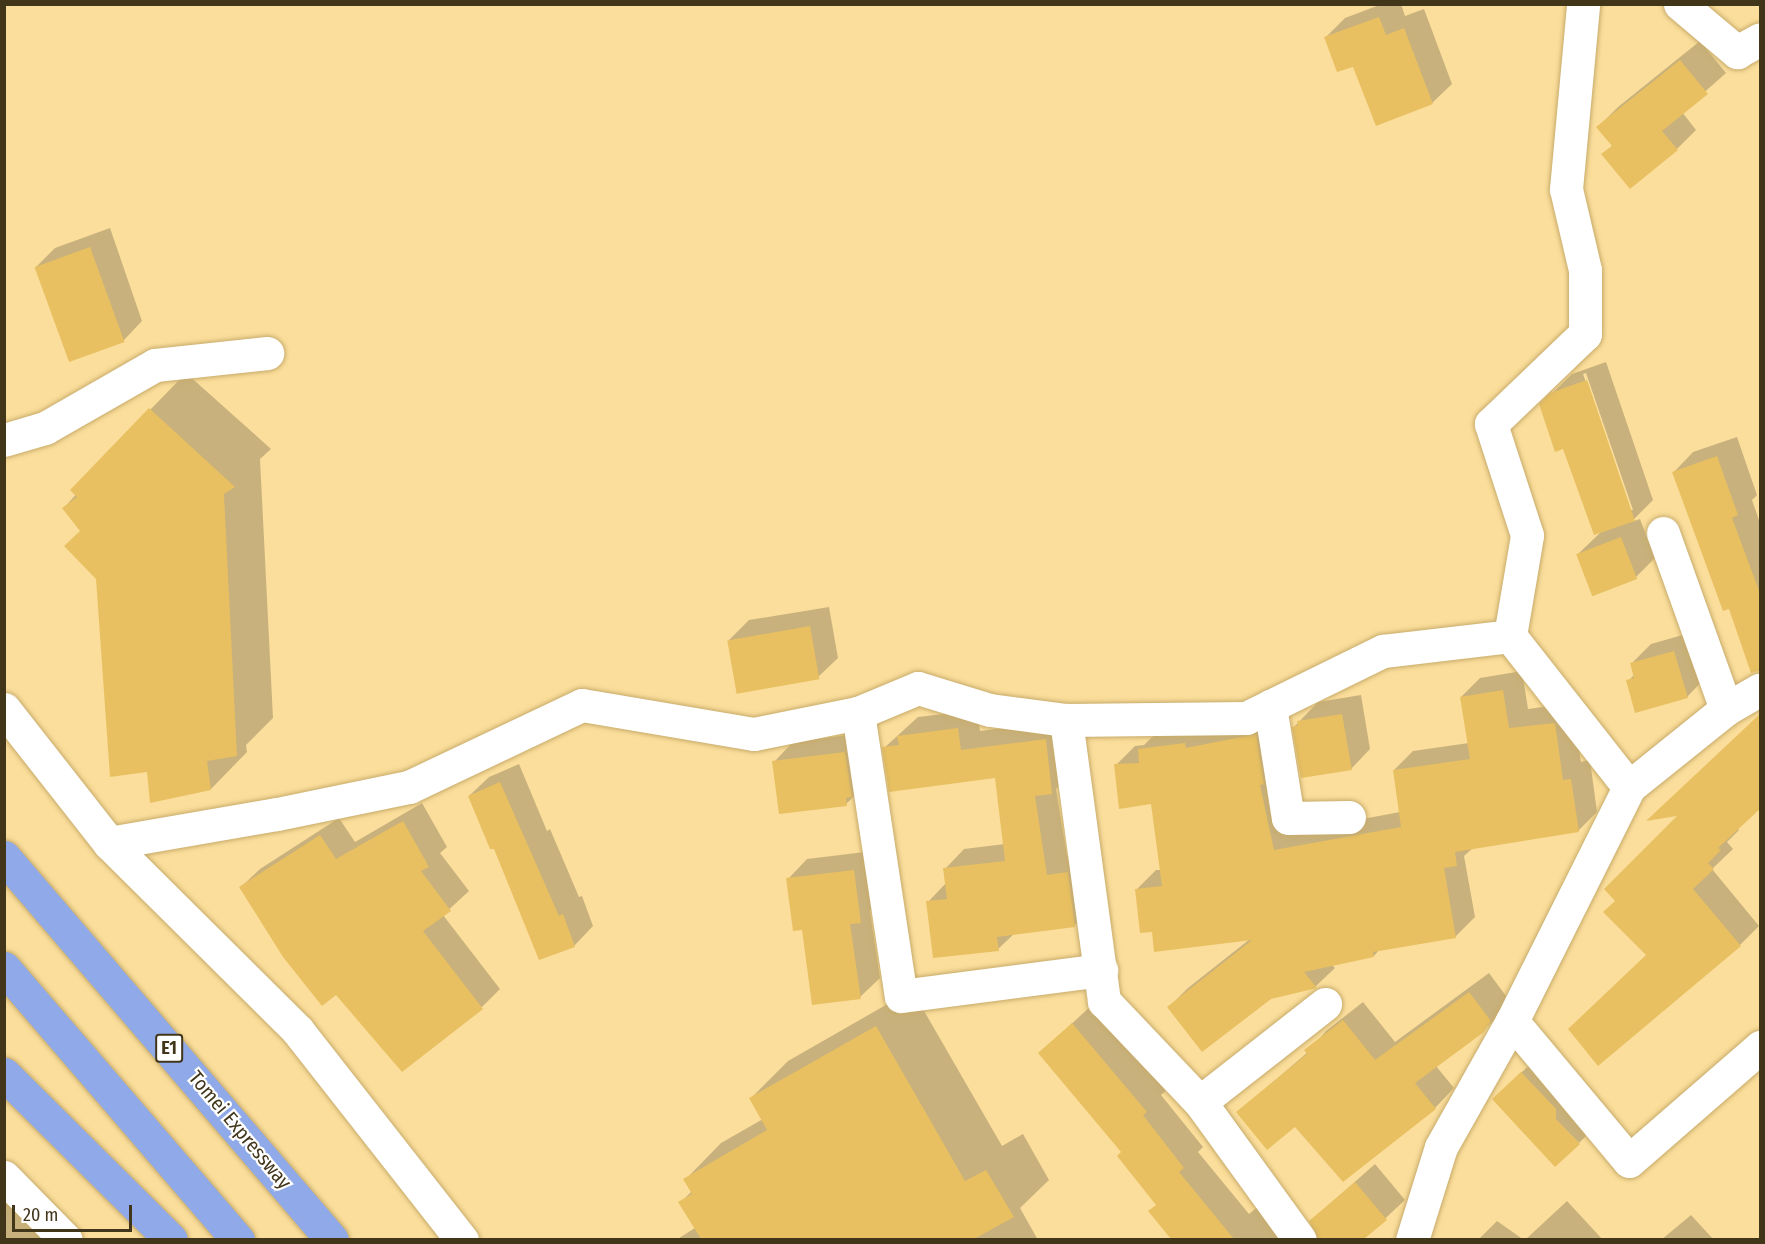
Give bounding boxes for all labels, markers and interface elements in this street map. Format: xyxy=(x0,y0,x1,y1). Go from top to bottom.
road number: E1 xyxy=(154,1033,184,1063)
street label: Tomei Expressway xyxy=(184,1066,296,1194)
scale bar xyxy=(15,1193,135,1231)
text: 20 m xyxy=(23,1204,58,1226)

